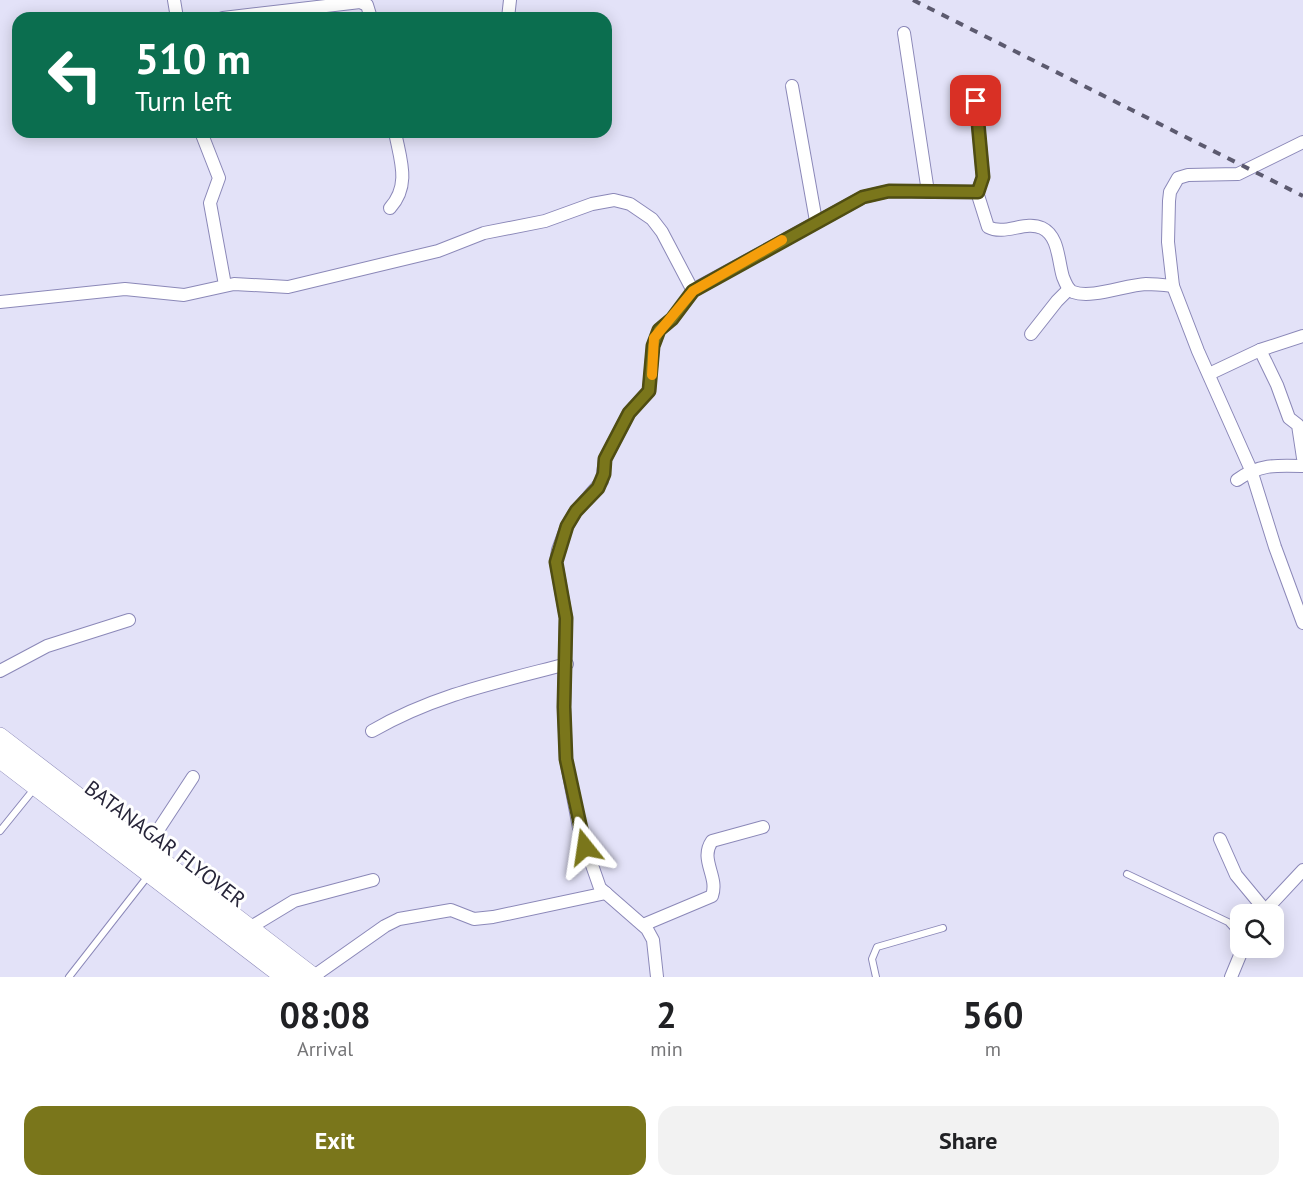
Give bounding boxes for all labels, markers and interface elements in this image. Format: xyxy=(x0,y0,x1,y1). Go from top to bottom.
text: 510 m xyxy=(135,31,251,86)
icon: left xyxy=(36,36,114,114)
pin xyxy=(950,75,1001,126)
text: Turn left xyxy=(135,84,232,118)
icon: arrive xyxy=(959,84,992,117)
street label: BATANAGAR FLYOVER xyxy=(79,774,251,913)
position arrow xyxy=(553,815,617,879)
map controls xyxy=(1230,904,1284,958)
button: search xyxy=(1230,904,1284,958)
text: 08:08 xyxy=(279,991,371,1038)
text: 2 xyxy=(656,991,677,1038)
text: 560 xyxy=(962,991,1024,1038)
text: Arrival xyxy=(297,1036,353,1062)
text: min xyxy=(650,1036,683,1062)
text: m xyxy=(985,1036,1001,1062)
button: Exit xyxy=(24,1106,646,1175)
button: Share xyxy=(658,1106,1279,1175)

